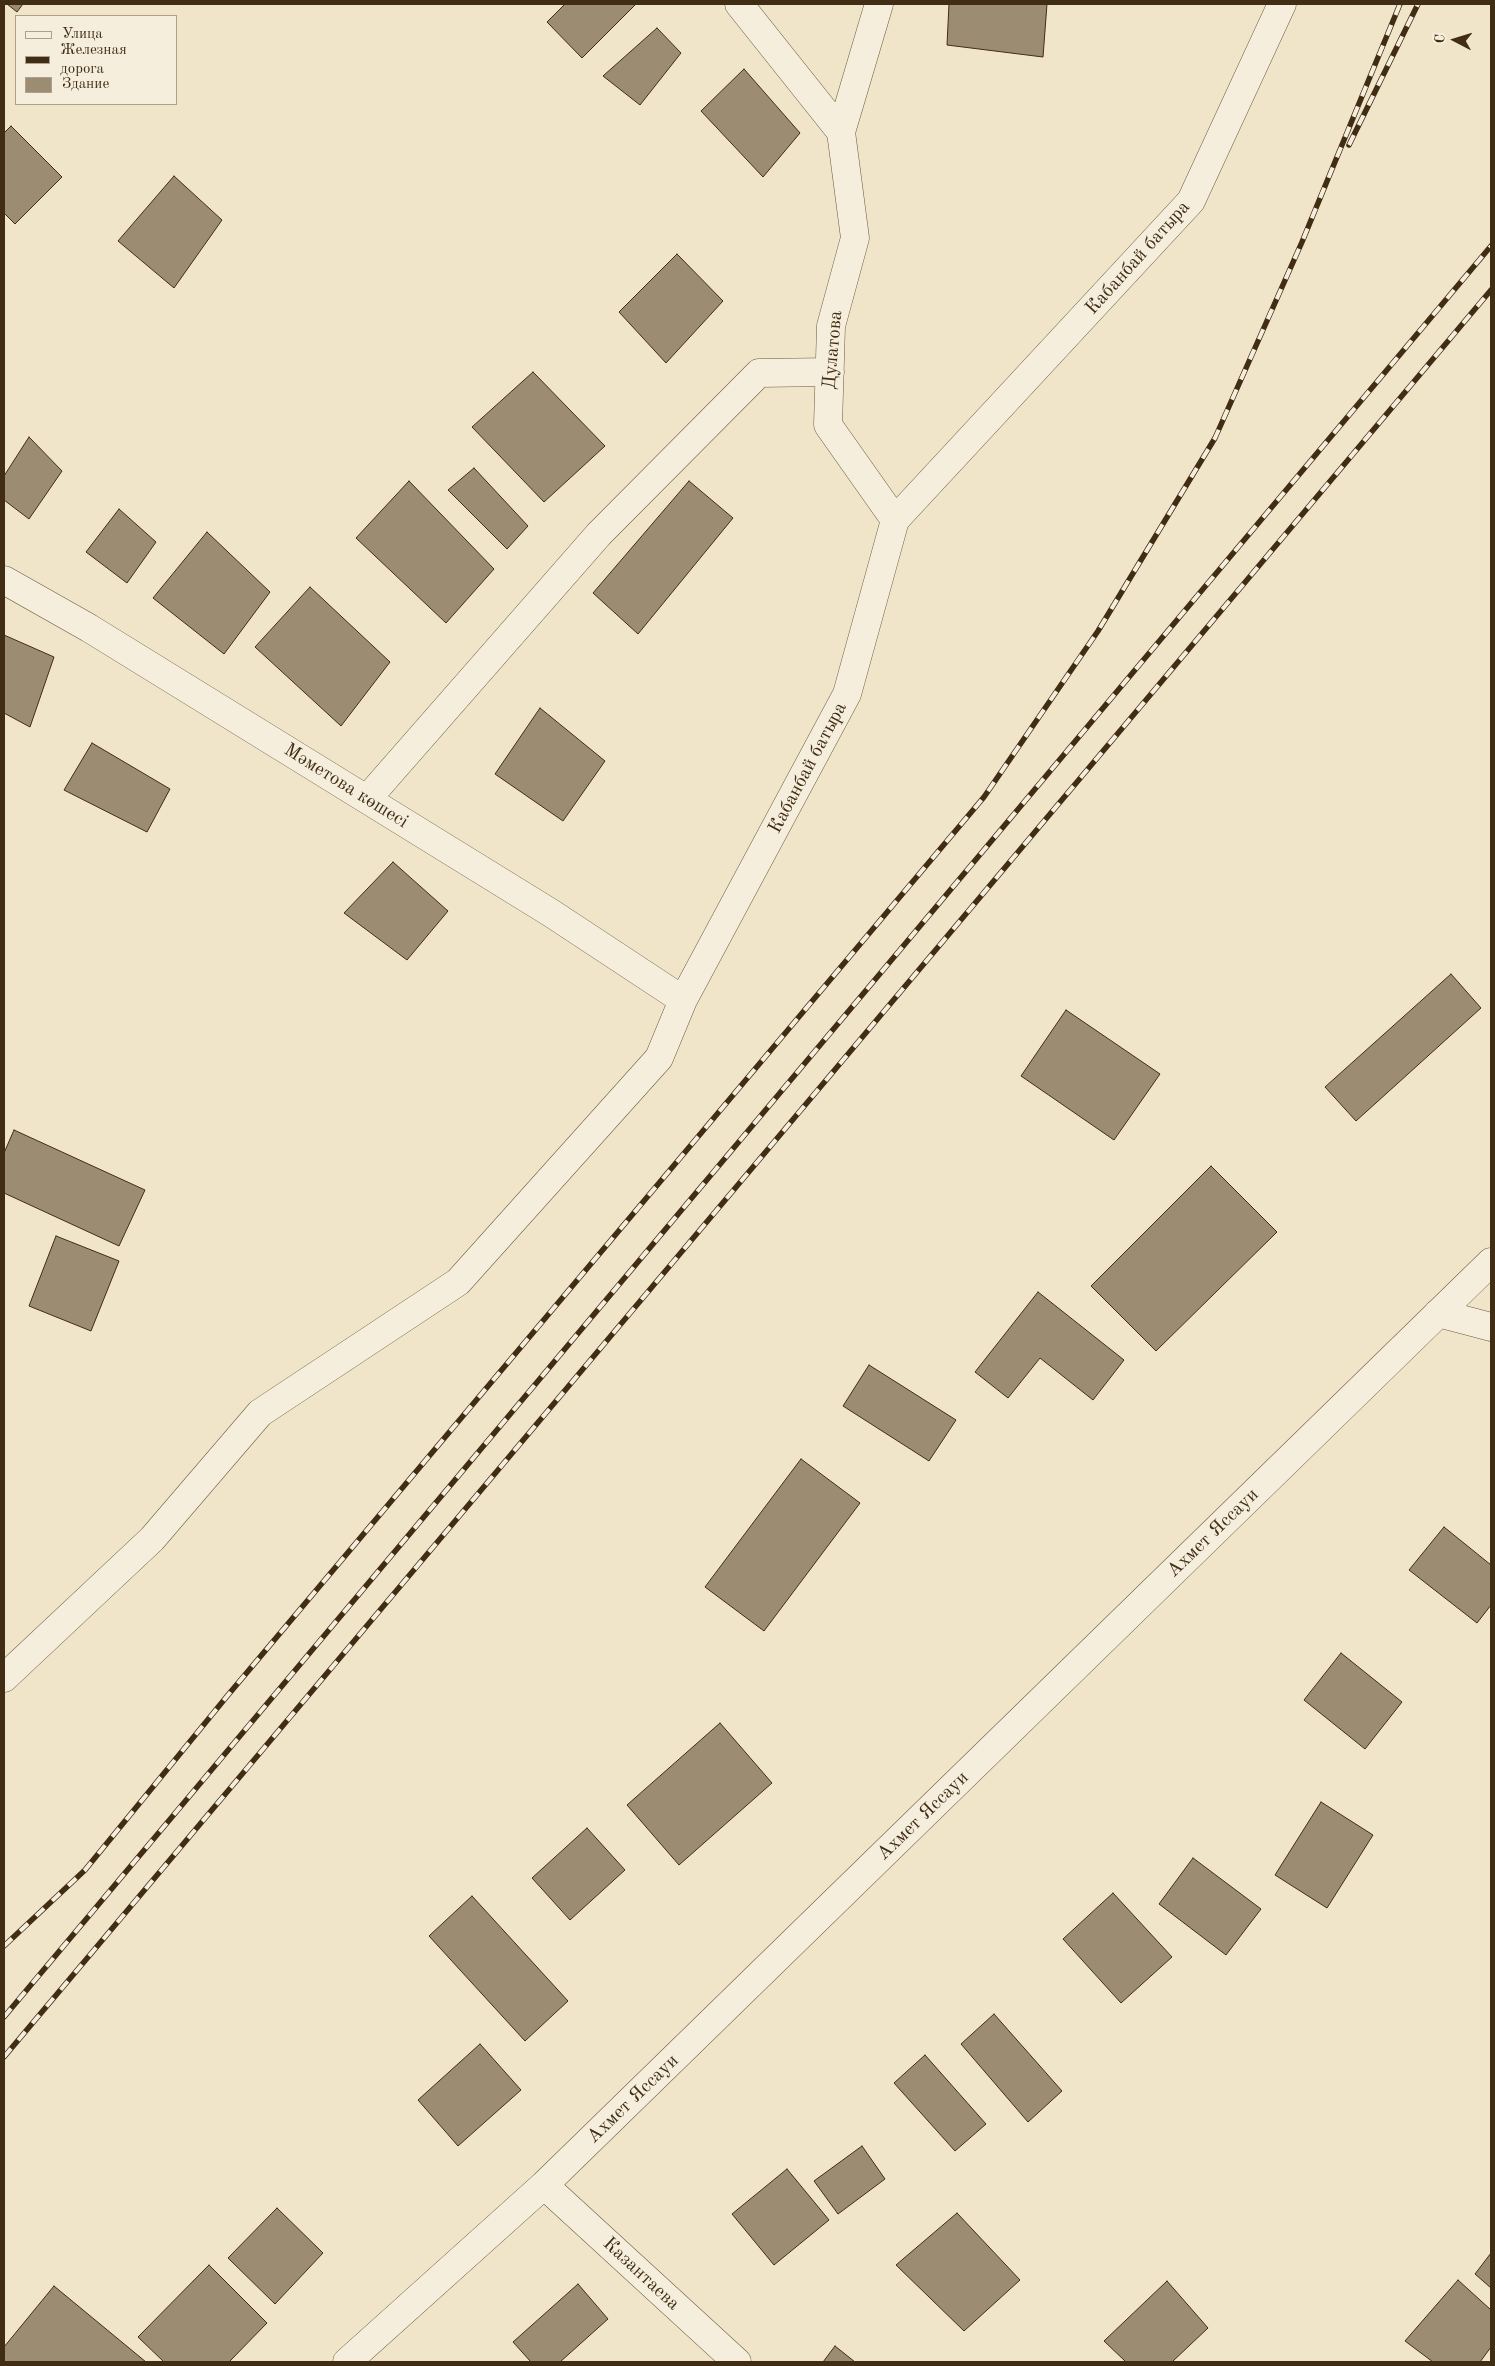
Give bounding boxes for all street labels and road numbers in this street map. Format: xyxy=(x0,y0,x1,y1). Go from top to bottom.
street label: Кабанбай батыра xyxy=(1081,196,1195,320)
street label: Дулатова xyxy=(818,310,848,390)
street label: Кабанбай батыра xyxy=(764,698,852,838)
street label: Мәметова көшесі xyxy=(280,739,412,833)
street label: Ахмет Яссауи xyxy=(1162,1484,1264,1582)
street label: Ахмет Яссауи xyxy=(872,1767,974,1865)
street label: Ахмет Яссауи xyxy=(582,2050,684,2148)
street label: Казантаева xyxy=(598,2233,684,2315)

